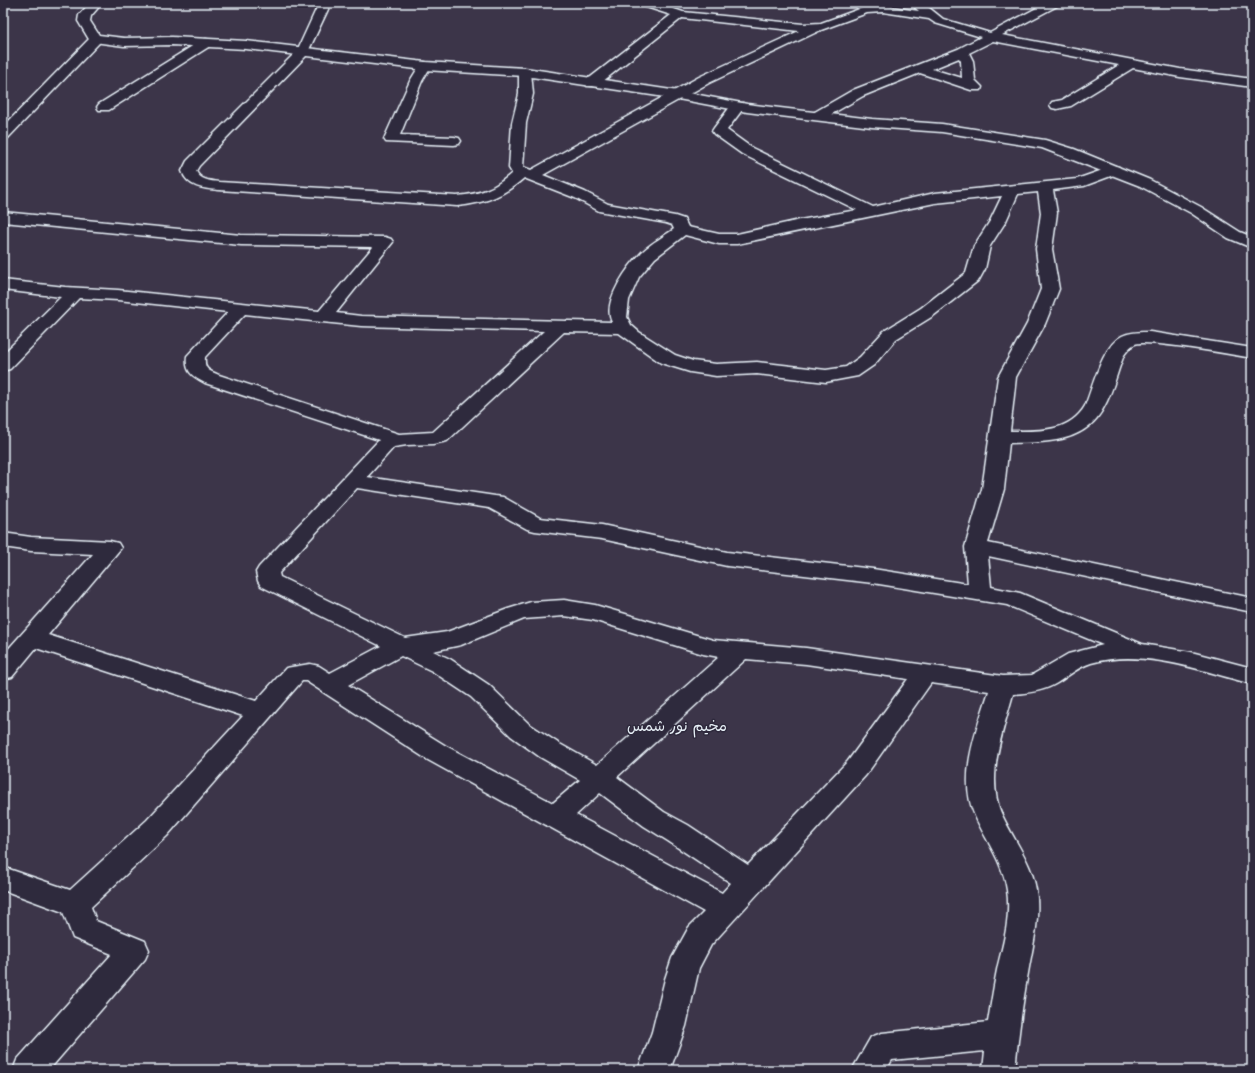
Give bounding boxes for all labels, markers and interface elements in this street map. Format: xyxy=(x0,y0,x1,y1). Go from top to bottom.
district label: ِمخيم نور شمس xyxy=(627,717,727,738)

